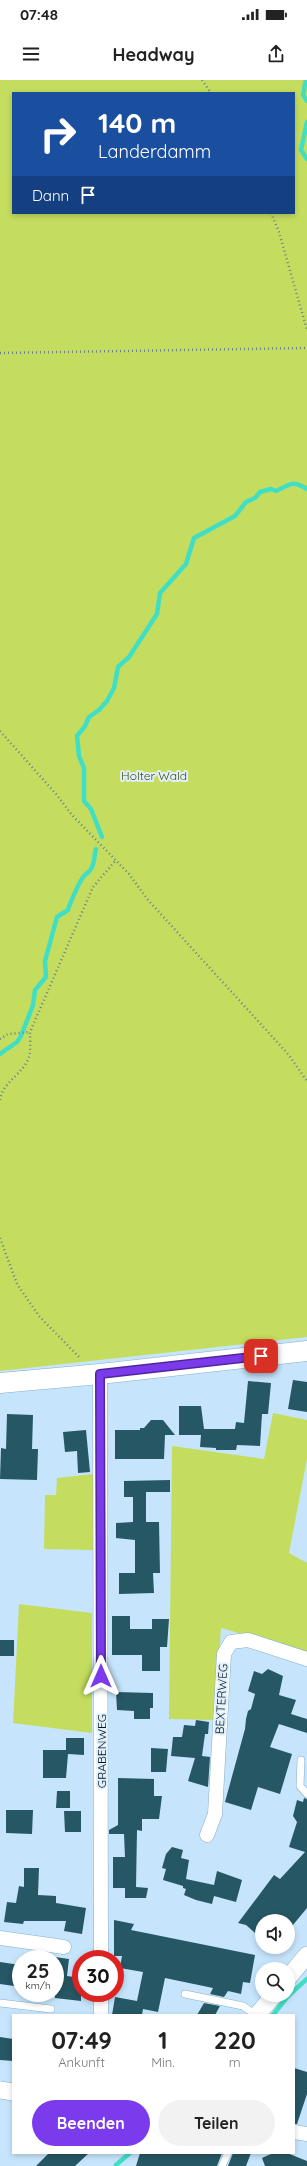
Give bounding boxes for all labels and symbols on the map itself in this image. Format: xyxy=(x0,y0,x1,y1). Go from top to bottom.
park label: Holter Wald xyxy=(121,768,187,783)
pin xyxy=(244,1339,278,1373)
position arrow xyxy=(80,1655,122,1697)
street label: BEXTERWEG xyxy=(212,1663,230,1735)
street label: GRABENWEG xyxy=(94,1714,109,1788)
speed limit sign: 30 xyxy=(72,1950,124,2002)

